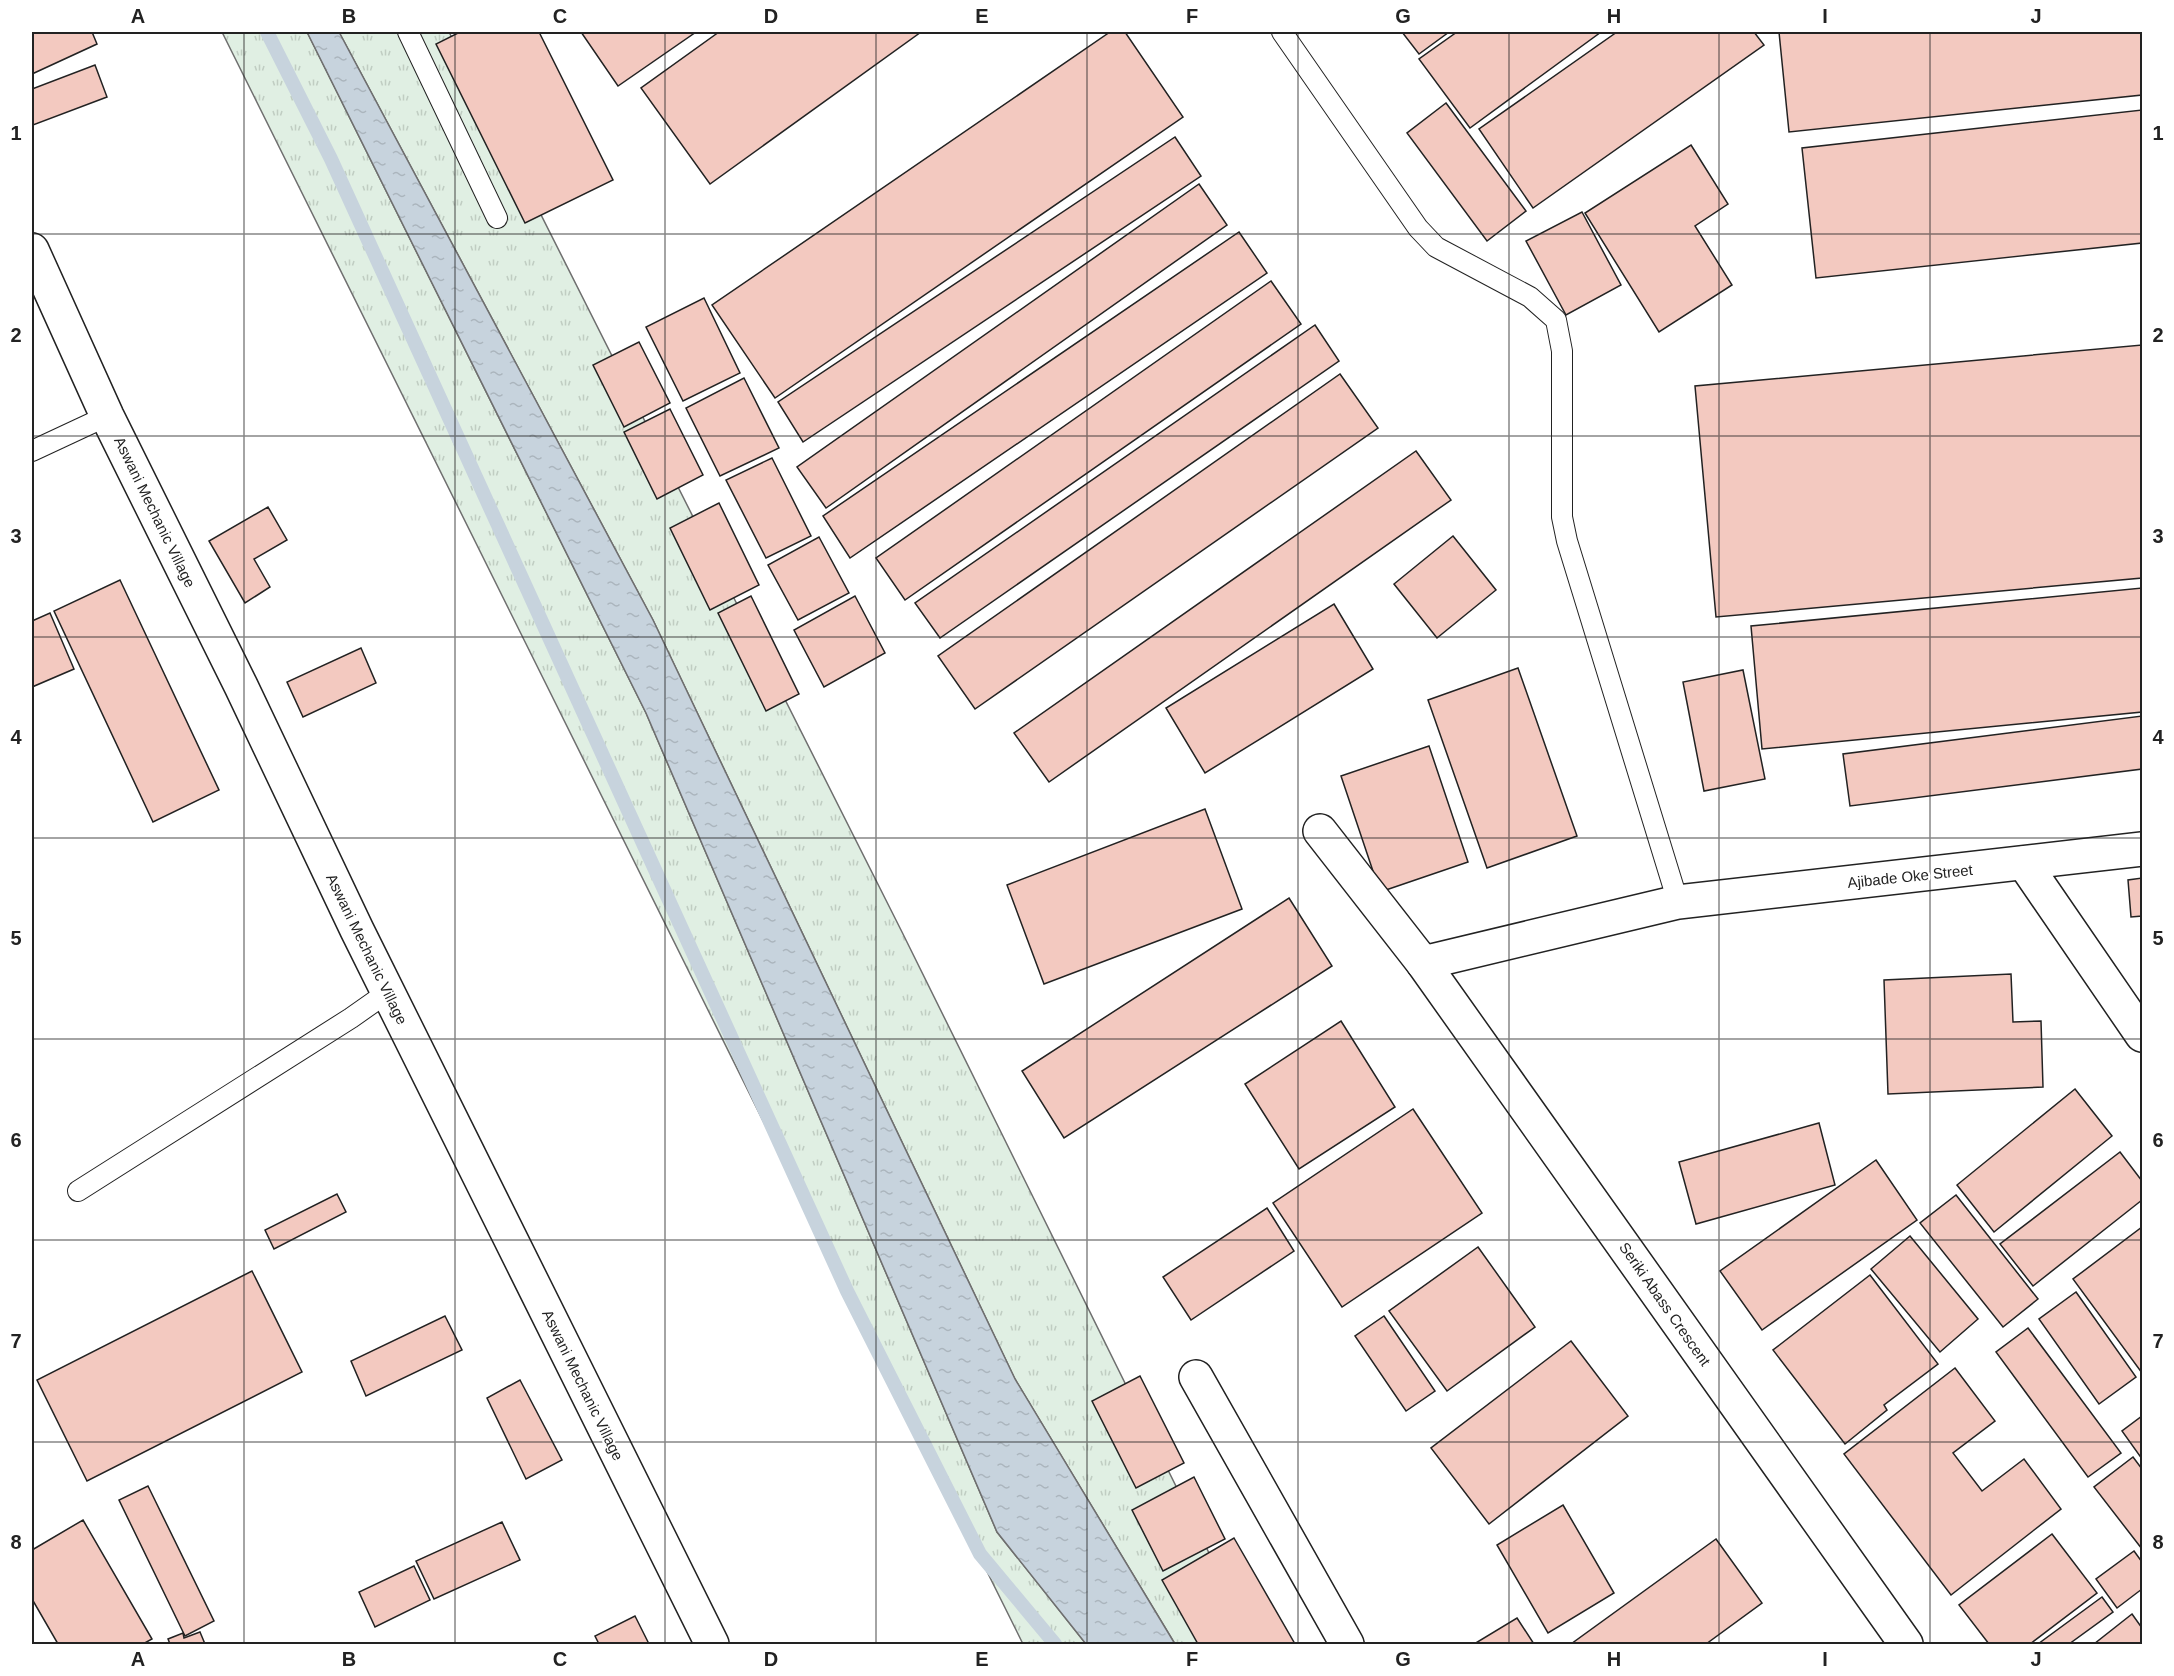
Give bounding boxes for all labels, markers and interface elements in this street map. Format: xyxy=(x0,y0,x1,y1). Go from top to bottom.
text: A xyxy=(131,5,145,27)
text: B xyxy=(342,5,356,27)
text: C xyxy=(553,5,567,27)
text: D xyxy=(764,5,778,27)
text: E xyxy=(975,5,989,27)
text: F xyxy=(1186,5,1198,27)
text: G xyxy=(1395,5,1411,27)
text: H xyxy=(1607,5,1621,27)
text: I xyxy=(1822,5,1828,27)
text: J xyxy=(2030,5,2042,27)
text: 1 xyxy=(10,122,22,144)
text: 1 xyxy=(2152,122,2164,144)
text: 2 xyxy=(10,324,22,346)
text: 2 xyxy=(2152,324,2164,346)
street label: Aswani Mechanic Village xyxy=(111,434,199,590)
text: 3 xyxy=(10,525,22,547)
text: 3 xyxy=(2152,525,2164,547)
text: 4 xyxy=(10,726,22,748)
text: 4 xyxy=(2152,726,2164,748)
street label: Ajibade Oke Street xyxy=(1847,861,1974,891)
street label: Aswani Mechanic Village xyxy=(323,871,411,1027)
text: 5 xyxy=(10,927,22,949)
text: 5 xyxy=(2152,927,2164,949)
text: 6 xyxy=(10,1129,22,1151)
text: 6 xyxy=(2152,1129,2164,1151)
street label: Seriki Abass Crescent xyxy=(1616,1239,1715,1370)
street label: Aswani Mechanic Village xyxy=(539,1307,627,1463)
text: 7 xyxy=(10,1330,22,1352)
text: 7 xyxy=(2152,1330,2164,1352)
text: 8 xyxy=(10,1531,22,1553)
text: 8 xyxy=(2152,1531,2164,1553)
text: A xyxy=(131,1648,145,1670)
text: B xyxy=(342,1648,356,1670)
text: C xyxy=(553,1648,567,1670)
text: D xyxy=(764,1648,778,1670)
text: E xyxy=(975,1648,989,1670)
text: F xyxy=(1186,1648,1198,1670)
text: G xyxy=(1395,1648,1411,1670)
text: H xyxy=(1607,1648,1621,1670)
text: I xyxy=(1822,1648,1828,1670)
text: J xyxy=(2030,1648,2042,1670)

